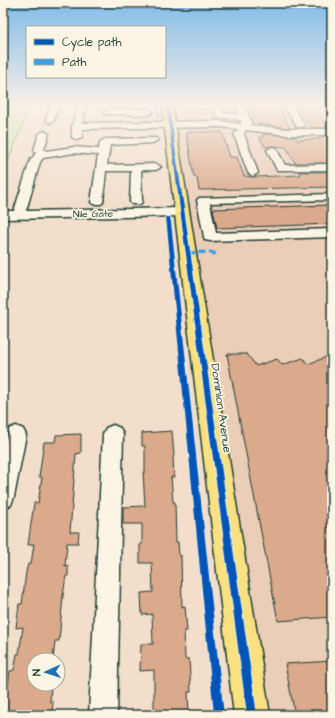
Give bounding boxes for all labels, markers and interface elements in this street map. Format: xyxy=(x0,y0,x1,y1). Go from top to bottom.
legend xyxy=(26,26,166,78)
text: Cycle path xyxy=(62,34,121,52)
text: Path xyxy=(62,54,87,71)
street label: Nile Gate xyxy=(73,207,114,221)
street label: Dominion Avenue xyxy=(206,362,236,454)
north arrow xyxy=(26,652,66,692)
text: N xyxy=(29,669,44,676)

